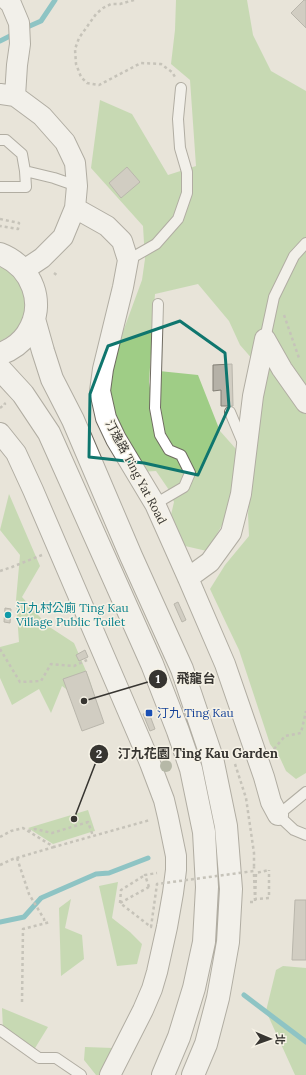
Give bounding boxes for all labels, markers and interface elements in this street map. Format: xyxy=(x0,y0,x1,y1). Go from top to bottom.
street label: 汀逸路 Ting Yat Road xyxy=(103,417,170,527)
place label: 汀九村公廁 Ting Kau Village Public Toilet xyxy=(15,600,129,629)
marker: 汀九村公廁 Ting Kau Village Public Toilet xyxy=(3,610,13,620)
callout: 飛龍台 xyxy=(148,666,223,691)
text: 飛龍台 xyxy=(176,670,216,687)
text: 1 xyxy=(156,671,161,686)
place label: 汀九 Ting Kau xyxy=(157,705,234,720)
marker: 汀九 Ting Kau xyxy=(144,708,154,718)
callout: 汀九花園 Ting Kau Garden xyxy=(89,741,286,766)
text: 汀九花園 Ting Kau Garden xyxy=(118,745,279,762)
text: 2 xyxy=(96,746,102,761)
north arrow xyxy=(250,1019,290,1059)
text: 北 xyxy=(273,1034,287,1045)

